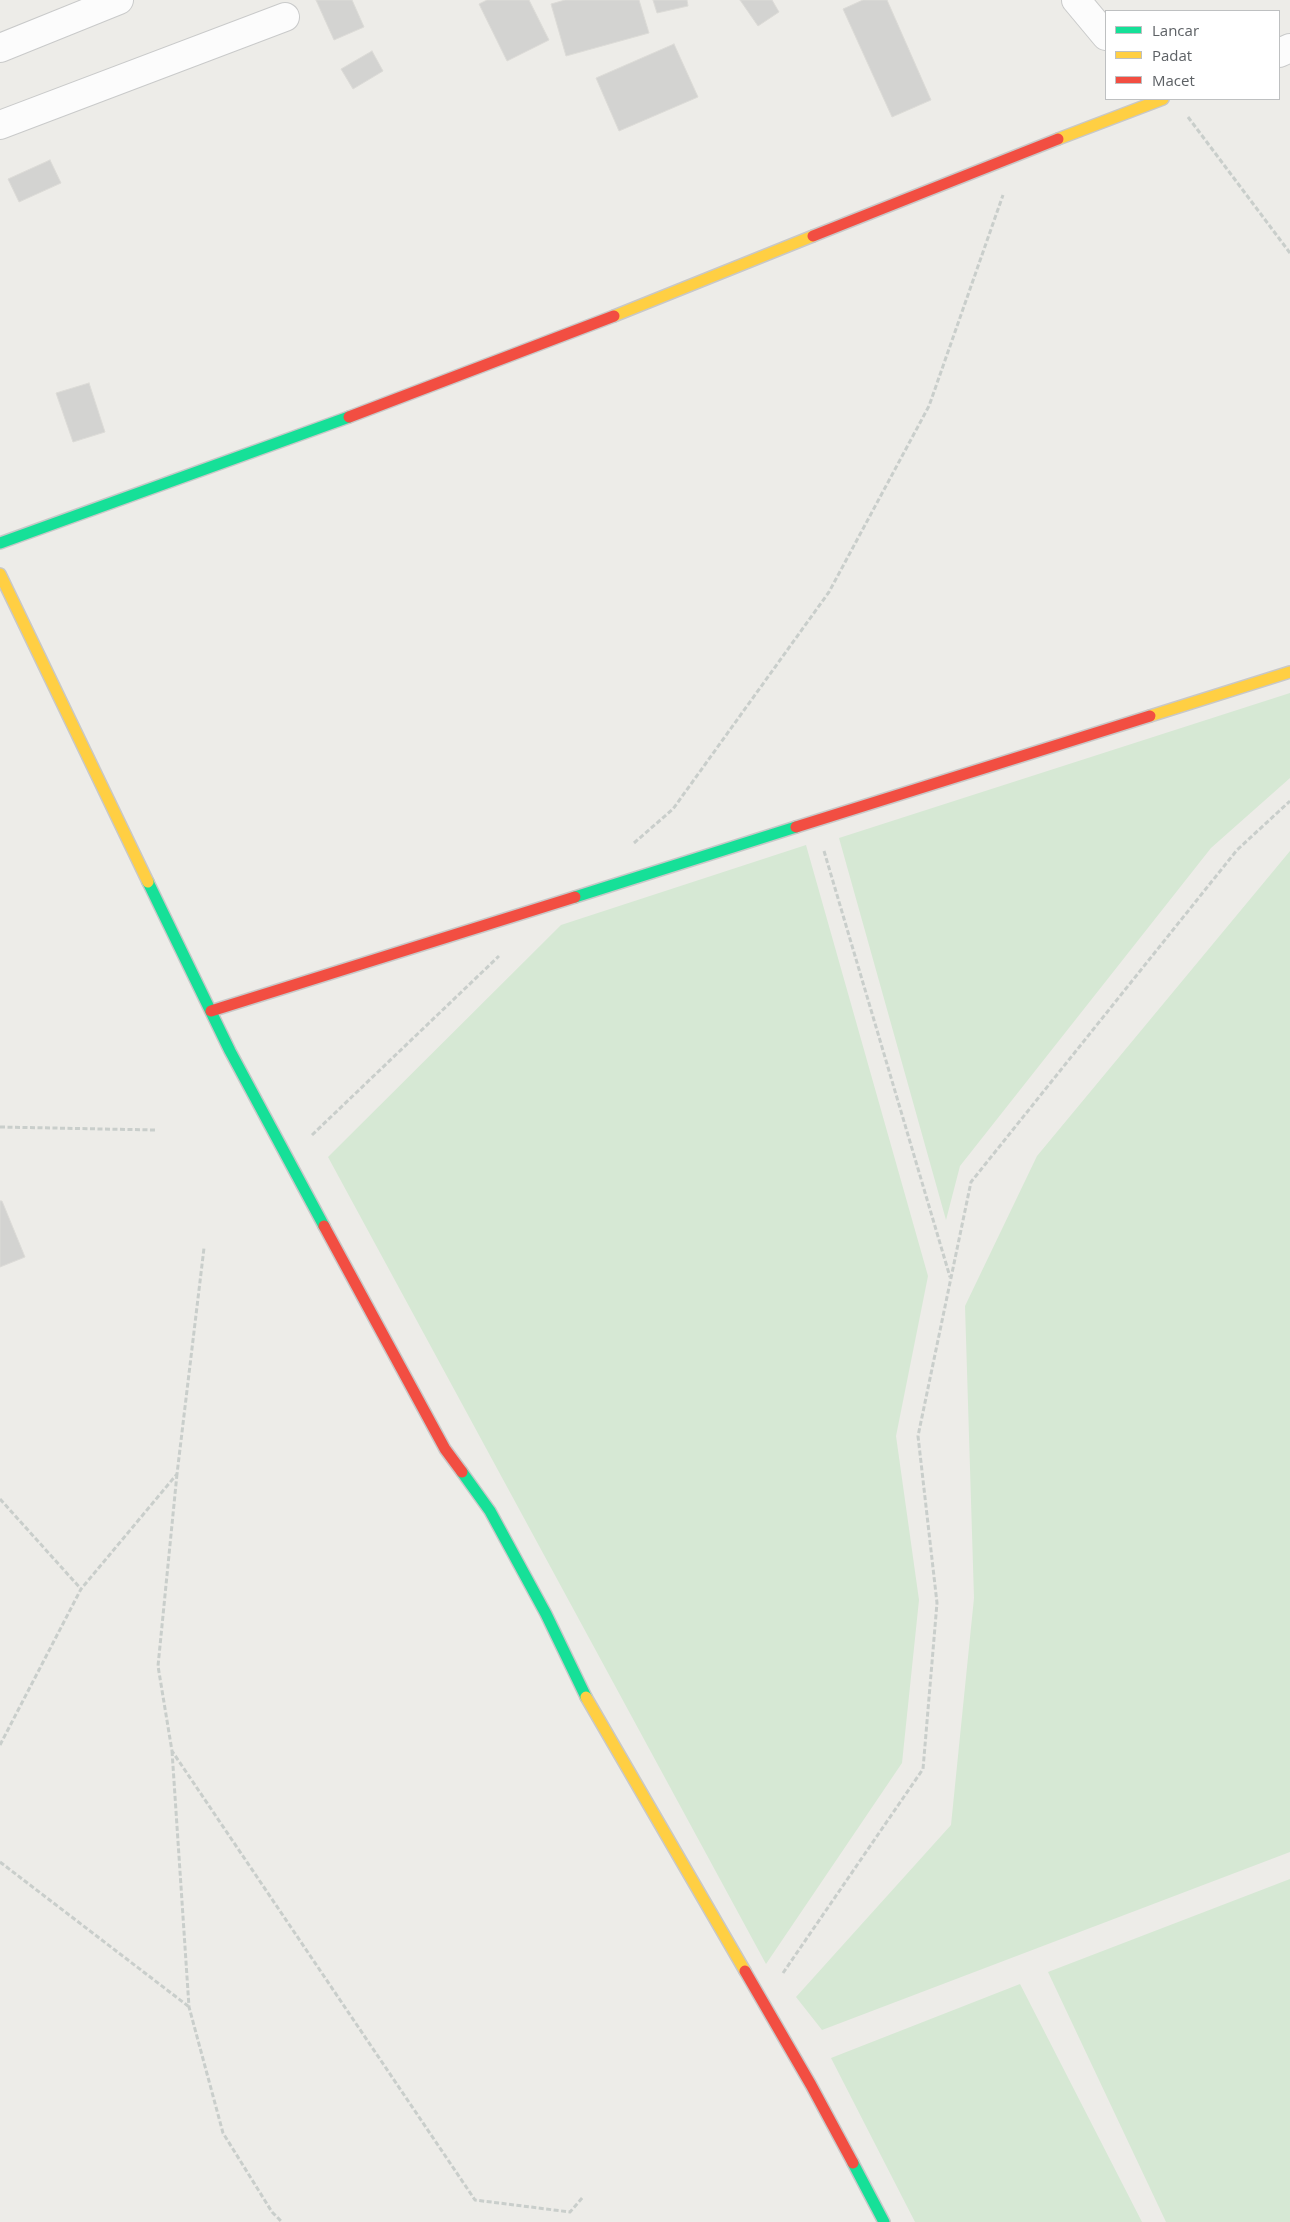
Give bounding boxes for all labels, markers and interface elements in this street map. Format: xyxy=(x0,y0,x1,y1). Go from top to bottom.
legend xyxy=(1105,10,1280,100)
text: Lancar xyxy=(1152,20,1199,40)
text: Padat xyxy=(1152,45,1192,65)
text: Macet xyxy=(1152,70,1195,90)

